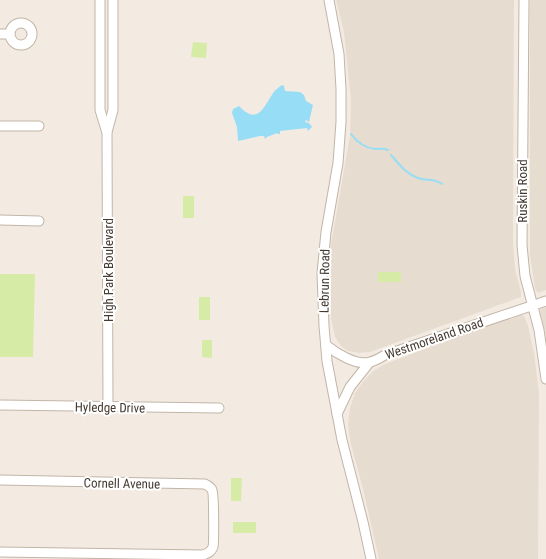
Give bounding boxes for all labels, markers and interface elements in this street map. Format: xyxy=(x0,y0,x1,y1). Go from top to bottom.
street label: Ruskin Road xyxy=(515,159,530,223)
street label: High Park Boulevard xyxy=(101,218,116,322)
street label: Lebrun Road xyxy=(316,249,333,313)
street label: Westmoreland Road xyxy=(383,315,485,362)
street label: Hyledge Drive xyxy=(75,399,145,416)
street label: Cornell Avenue xyxy=(84,475,160,492)

